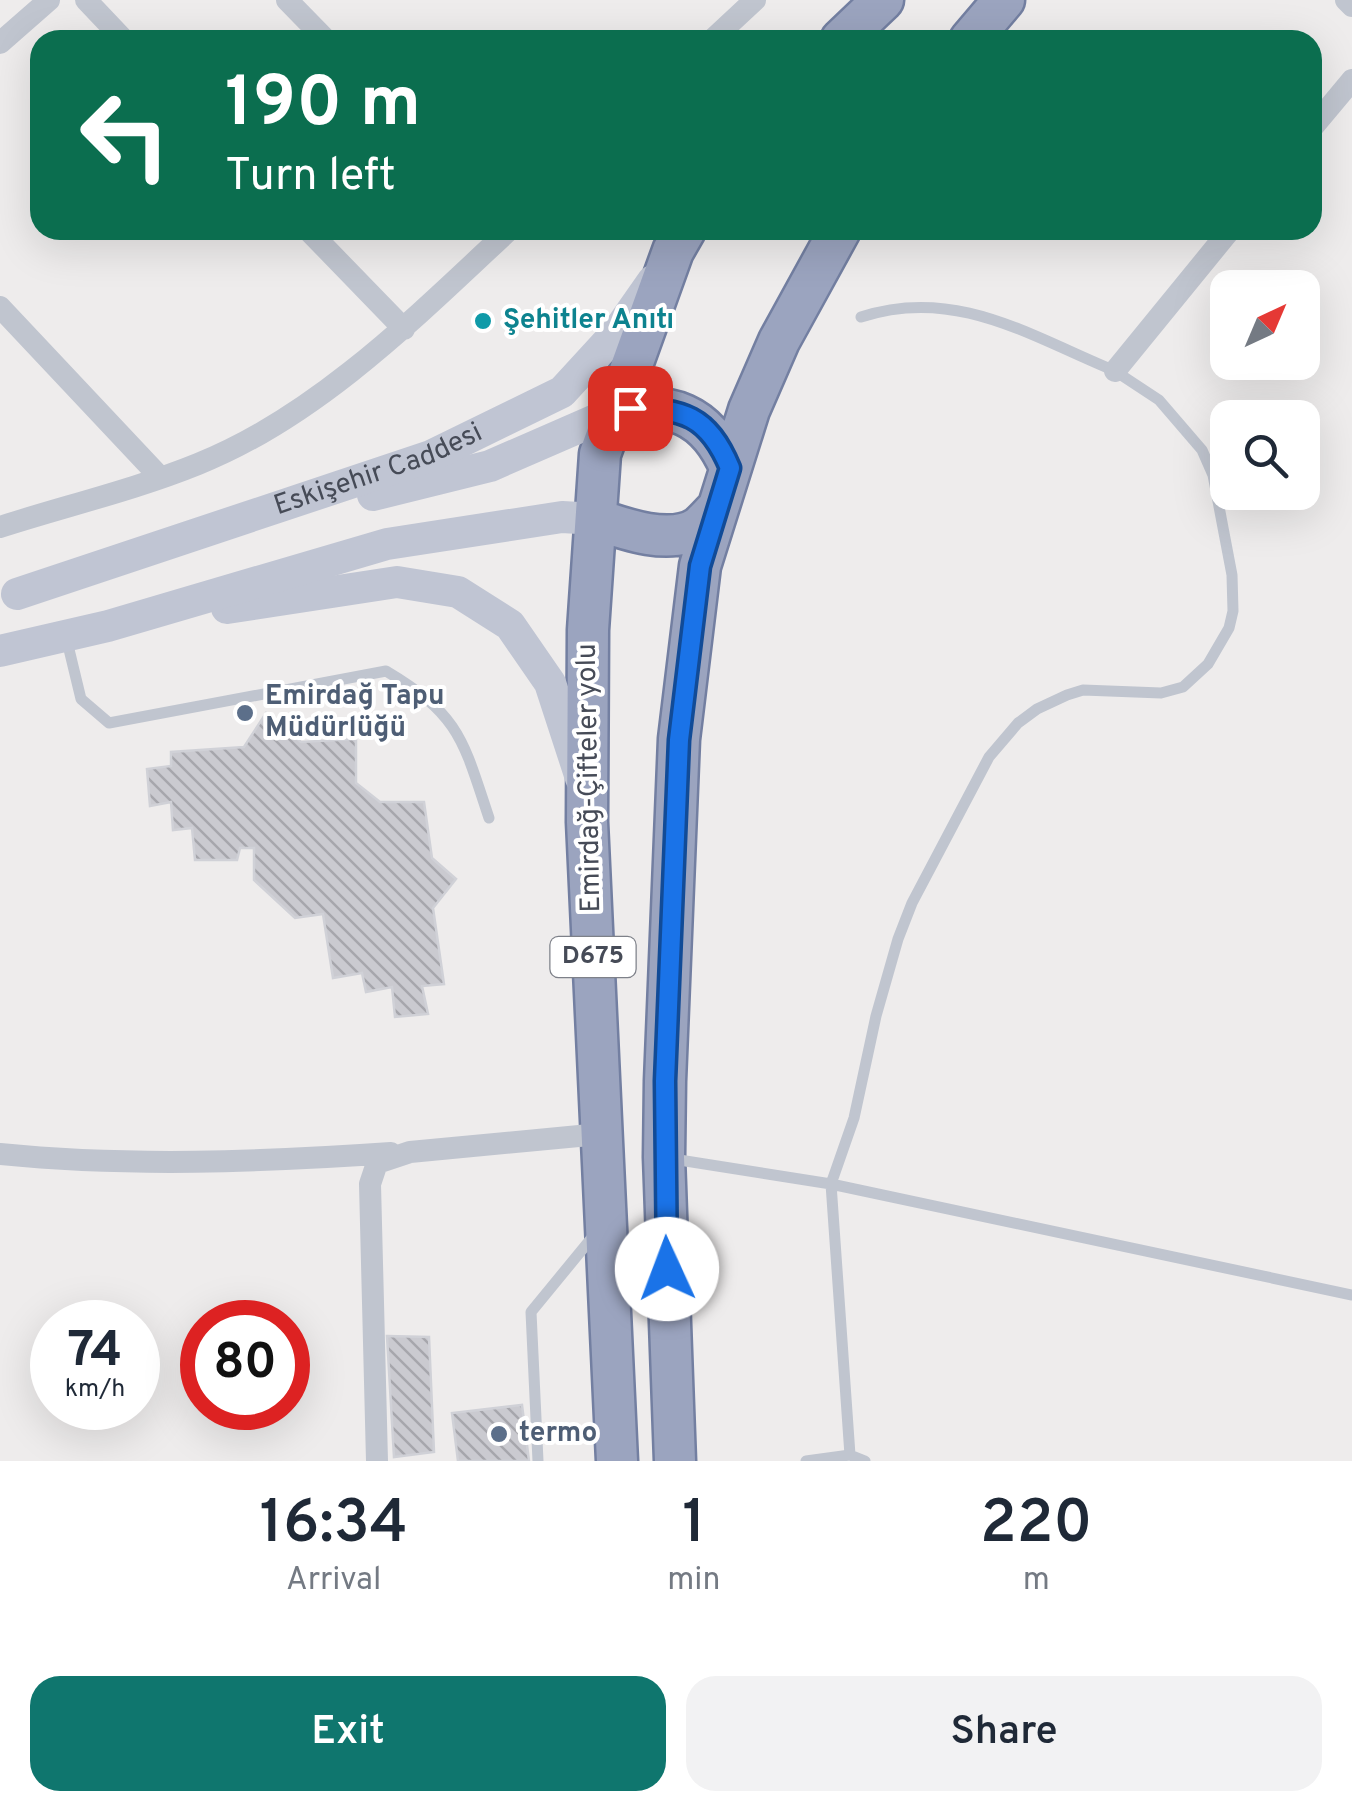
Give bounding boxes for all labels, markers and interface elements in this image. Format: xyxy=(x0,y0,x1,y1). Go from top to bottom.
text: 190 m xyxy=(225,62,421,151)
icon: left xyxy=(60,70,190,200)
text: Turn left xyxy=(225,149,396,206)
north arrow xyxy=(1210,270,1320,380)
map controls xyxy=(1210,270,1320,510)
place label: Şehitler Anıtı xyxy=(503,303,674,339)
marker: Şehitler Anıtı xyxy=(472,310,494,332)
pin xyxy=(588,366,673,451)
icon: arrive xyxy=(603,381,658,436)
button: search xyxy=(1210,400,1320,510)
street label: Eskişehir Caddesi xyxy=(270,416,489,525)
street label: Emirdağ-Çifteler yolu xyxy=(570,643,610,913)
place label: Emirdağ Tapu Müdürlüğü xyxy=(265,679,445,747)
marker: Emirdağ Tapu Müdürlüğü xyxy=(234,702,256,724)
road number: D675 xyxy=(550,937,636,977)
position arrow xyxy=(615,1217,719,1321)
speed limit sign: 80 xyxy=(180,1300,310,1430)
text: 74 xyxy=(68,1321,122,1384)
text: km/h xyxy=(65,1374,125,1406)
place label: termo xyxy=(519,1416,597,1452)
marker: termo xyxy=(488,1423,510,1445)
text: 16:34 xyxy=(259,1488,408,1564)
text: 1 xyxy=(682,1488,706,1564)
text: 220 xyxy=(980,1488,1093,1564)
text: Arrival xyxy=(286,1561,381,1601)
text: min xyxy=(667,1561,721,1601)
text: m xyxy=(1023,1561,1050,1601)
button: Exit xyxy=(30,1676,666,1791)
button: Share xyxy=(686,1676,1322,1791)

